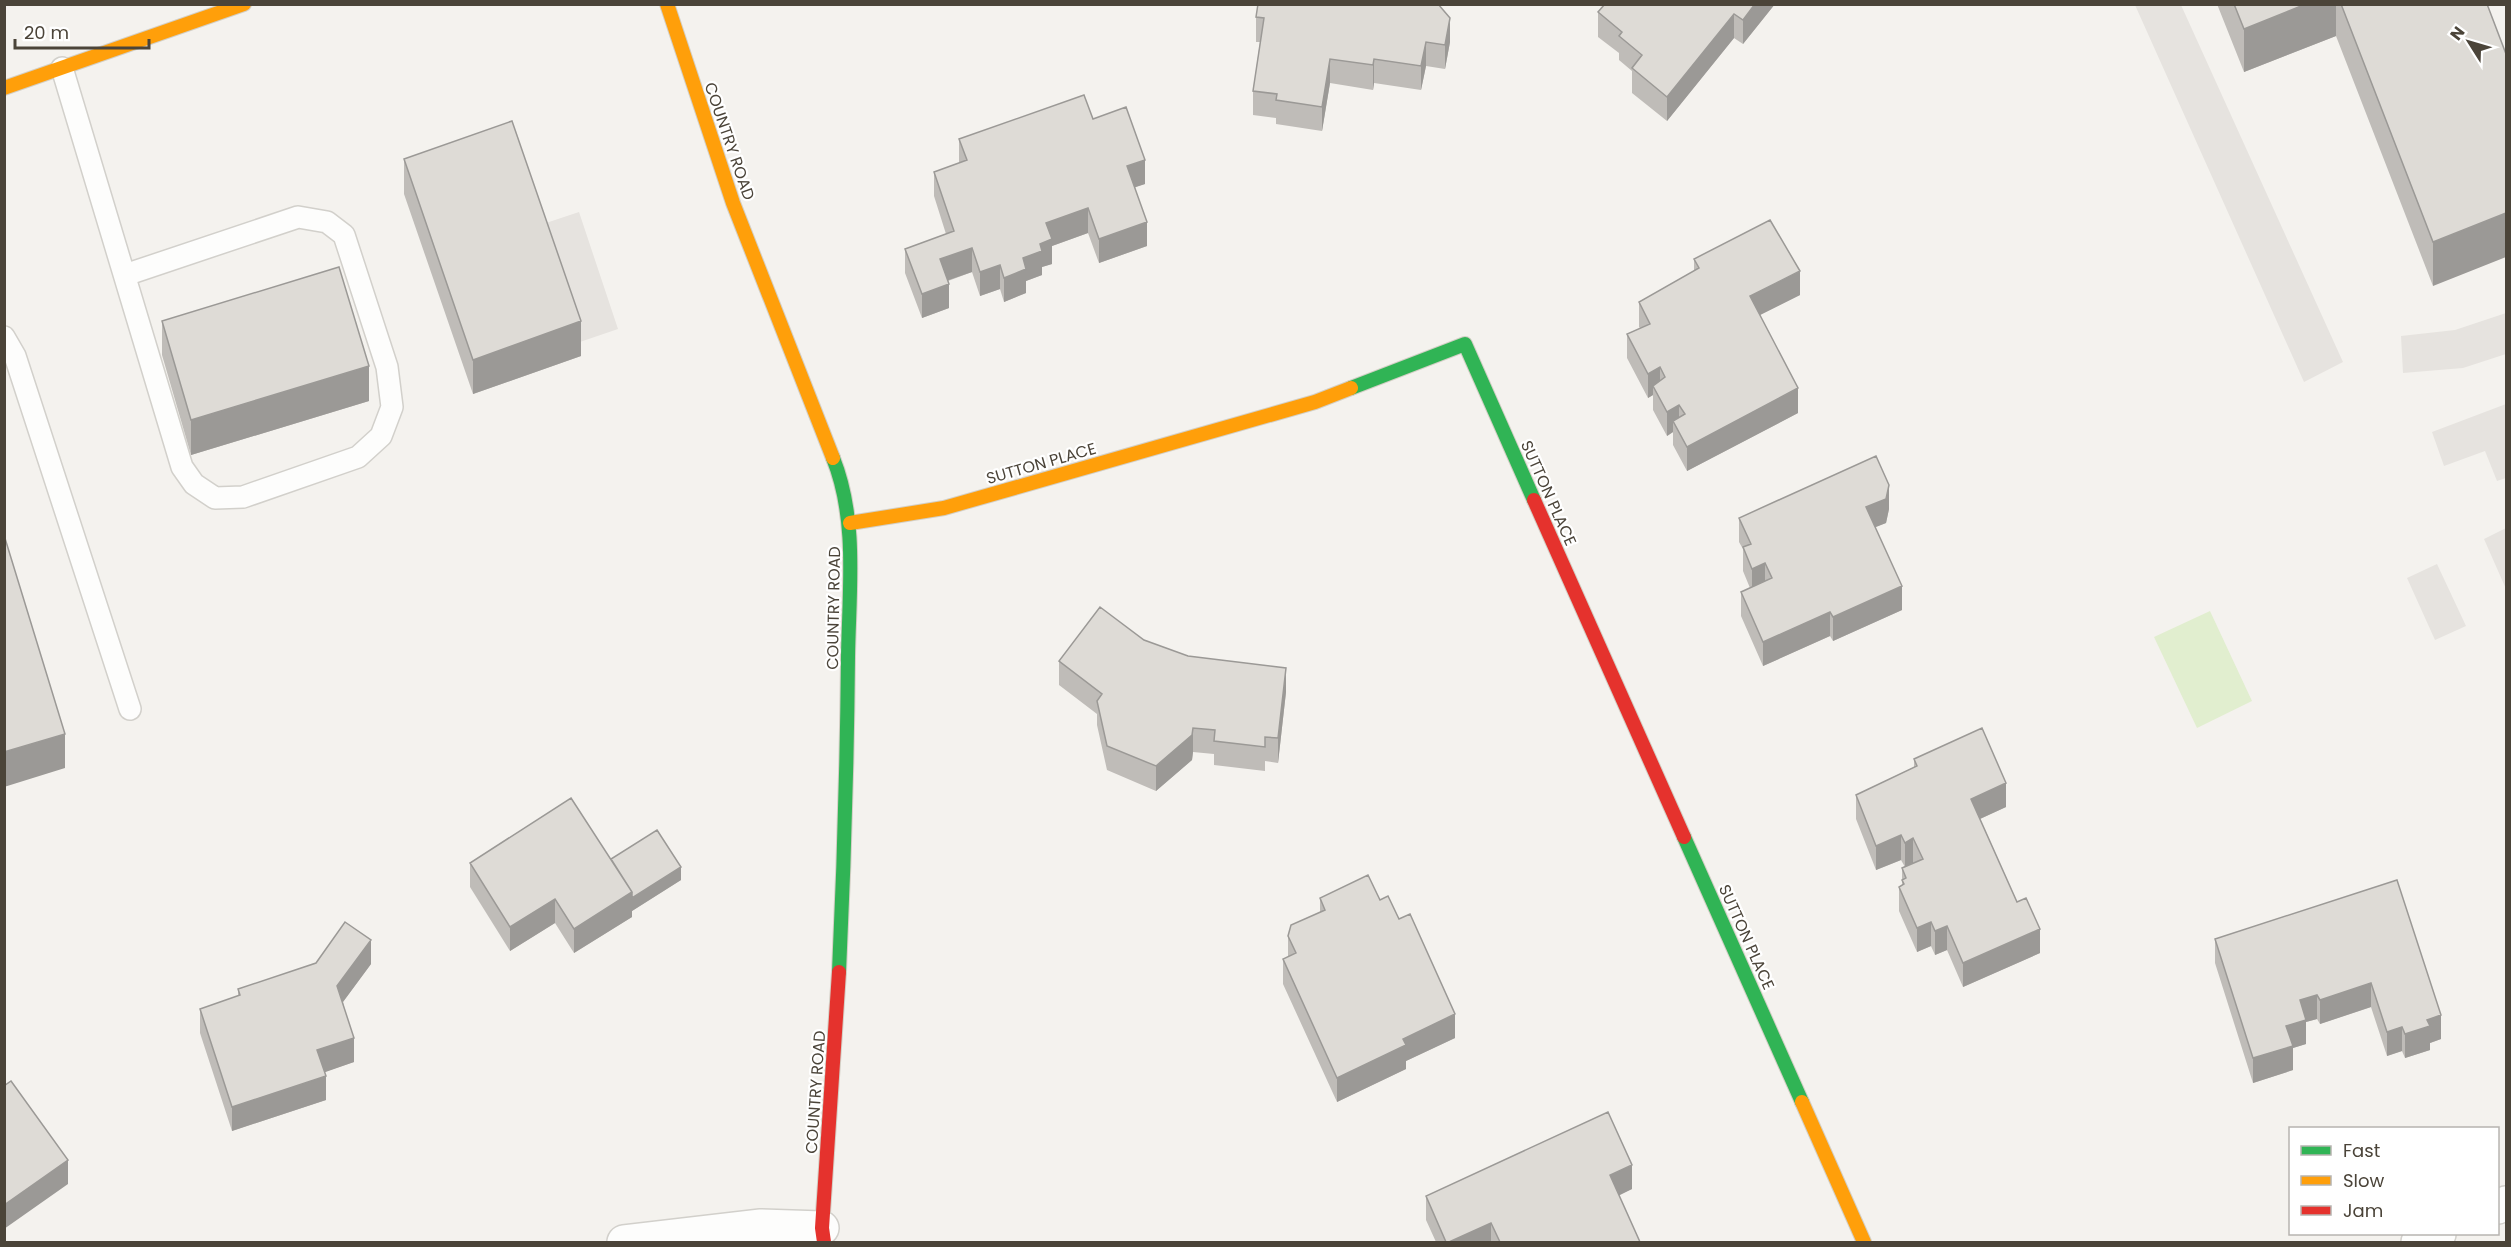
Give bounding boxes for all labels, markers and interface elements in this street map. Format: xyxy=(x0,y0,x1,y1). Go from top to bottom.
scale bar xyxy=(15,12,148,50)
north arrow xyxy=(2439,12,2499,72)
text: 20 m xyxy=(24,20,69,45)
text: N xyxy=(2445,22,2470,45)
street label: COUNTRY ROAD xyxy=(699,79,760,203)
street label: SUTTON PLACE xyxy=(984,437,1099,490)
street label: SUTTON PLACE xyxy=(1515,437,1582,550)
street label: COUNTRY ROAD xyxy=(821,546,846,670)
street label: SUTTON PLACE xyxy=(1713,881,1780,994)
street label: COUNTRY ROAD xyxy=(800,1030,831,1154)
legend xyxy=(2289,1127,2499,1235)
text: Fast xyxy=(2343,1138,2380,1163)
text: Slow xyxy=(2343,1168,2385,1193)
text: Jam xyxy=(2343,1198,2383,1223)

